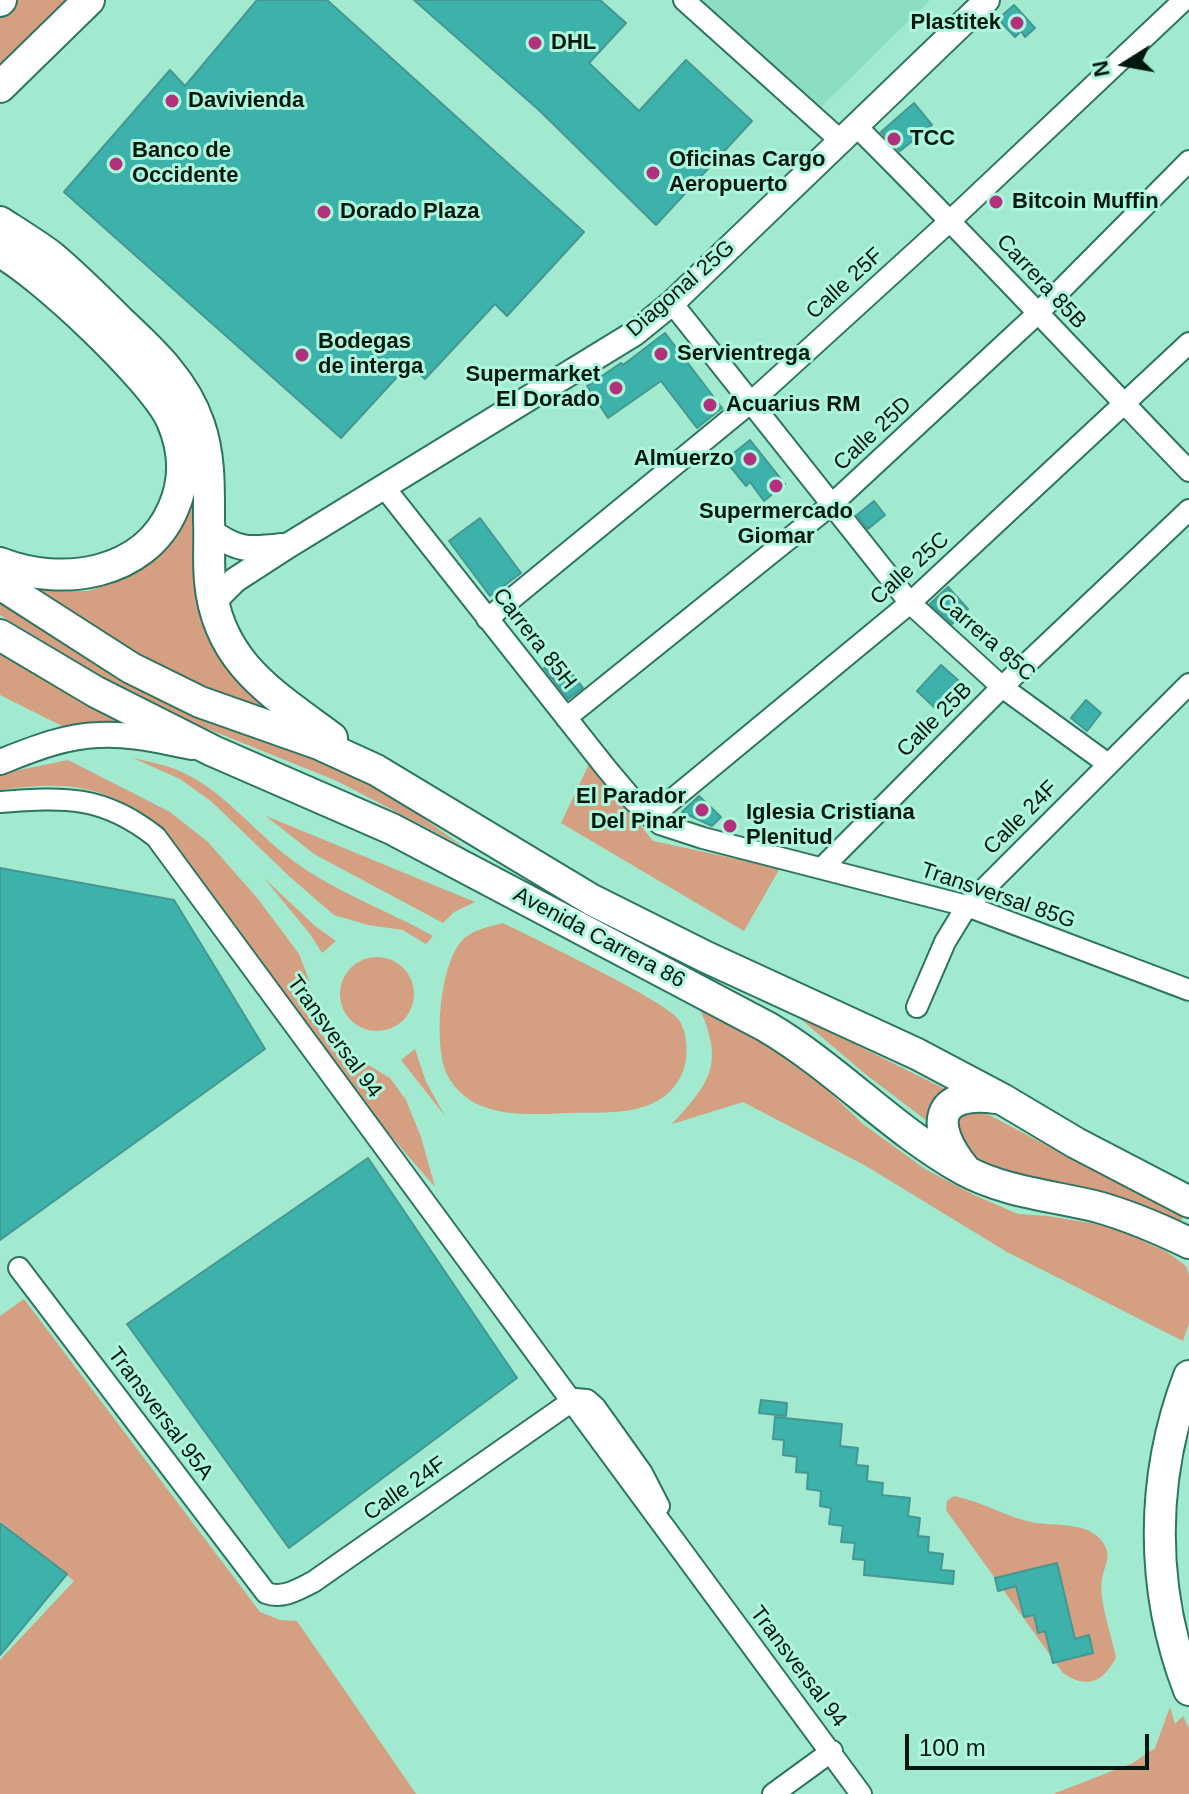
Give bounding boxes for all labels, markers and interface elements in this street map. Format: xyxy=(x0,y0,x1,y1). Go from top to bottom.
place label: Plastitek xyxy=(911,10,1001,36)
marker: Plastitek xyxy=(1008,14,1026,32)
north arrow xyxy=(1085,24,1165,104)
place label: DHL xyxy=(551,30,596,56)
marker: DHL xyxy=(526,34,544,52)
text: N xyxy=(1087,58,1115,79)
place label: Davivienda xyxy=(188,88,304,114)
marker: Davivienda xyxy=(163,92,181,110)
place label: TCC xyxy=(910,126,955,152)
marker: TCC xyxy=(885,130,903,148)
place label: Banco de Occidente xyxy=(132,138,238,190)
place label: Oficinas Cargo Aeropuerto xyxy=(669,147,825,198)
marker: Banco de Occidente xyxy=(107,155,125,173)
marker: Oficinas Cargo Aeropuerto xyxy=(644,164,662,182)
place label: Bitcoin Muffin xyxy=(1012,189,1159,215)
marker: Bitcoin Muffin xyxy=(987,193,1005,211)
place label: Dorado Plaza xyxy=(340,199,479,225)
marker: Dorado Plaza xyxy=(315,203,333,221)
street label: Carrera 85B xyxy=(990,229,1092,335)
street label: Diagonal 25G xyxy=(622,235,740,343)
street label: Calle 25F xyxy=(801,243,889,325)
place label: Bodegas de interga xyxy=(318,329,423,380)
place label: Servientrega xyxy=(677,341,810,367)
marker: Servientrega xyxy=(652,345,670,363)
marker: Bodegas de interga xyxy=(293,346,311,364)
place label: Supermarket El Dorado xyxy=(465,362,600,414)
marker: Supermarket El Dorado xyxy=(607,379,625,397)
street label: Calle 25D xyxy=(829,391,917,477)
place label: Acuarius RM xyxy=(726,392,860,418)
marker: Acuarius RM xyxy=(701,396,719,414)
place label: Almuerzo xyxy=(634,446,734,472)
marker: Almuerzo xyxy=(741,450,759,468)
marker: Supermercado Giomar xyxy=(767,477,785,495)
place label: Supermercado Giomar xyxy=(699,499,853,550)
street label: Calle 25C xyxy=(865,527,955,611)
street label: Carrera 85H xyxy=(486,583,582,695)
street label: Carrera 85C xyxy=(932,588,1040,688)
street label: Calle 25B xyxy=(892,677,978,763)
street label: Calle 24F xyxy=(978,775,1064,861)
place label: El Parador Del Pinar xyxy=(576,784,686,836)
place label: Iglesia Cristiana Plenitud xyxy=(746,800,915,852)
marker: El Parador Del Pinar xyxy=(693,801,711,819)
marker: Iglesia Cristiana Plenitud xyxy=(721,817,739,835)
street label: Transversal 85G xyxy=(917,857,1079,935)
street label: Avenida Carrera 86 xyxy=(509,882,689,994)
street label: Transversal 94 xyxy=(281,971,387,1103)
street label: Transversal 95A xyxy=(102,1342,218,1486)
street label: Calle 24F xyxy=(359,1451,451,1527)
street label: Transversal 94 xyxy=(744,1601,852,1733)
scale bar xyxy=(909,1718,1153,1768)
text: 100 m xyxy=(919,1734,986,1761)

